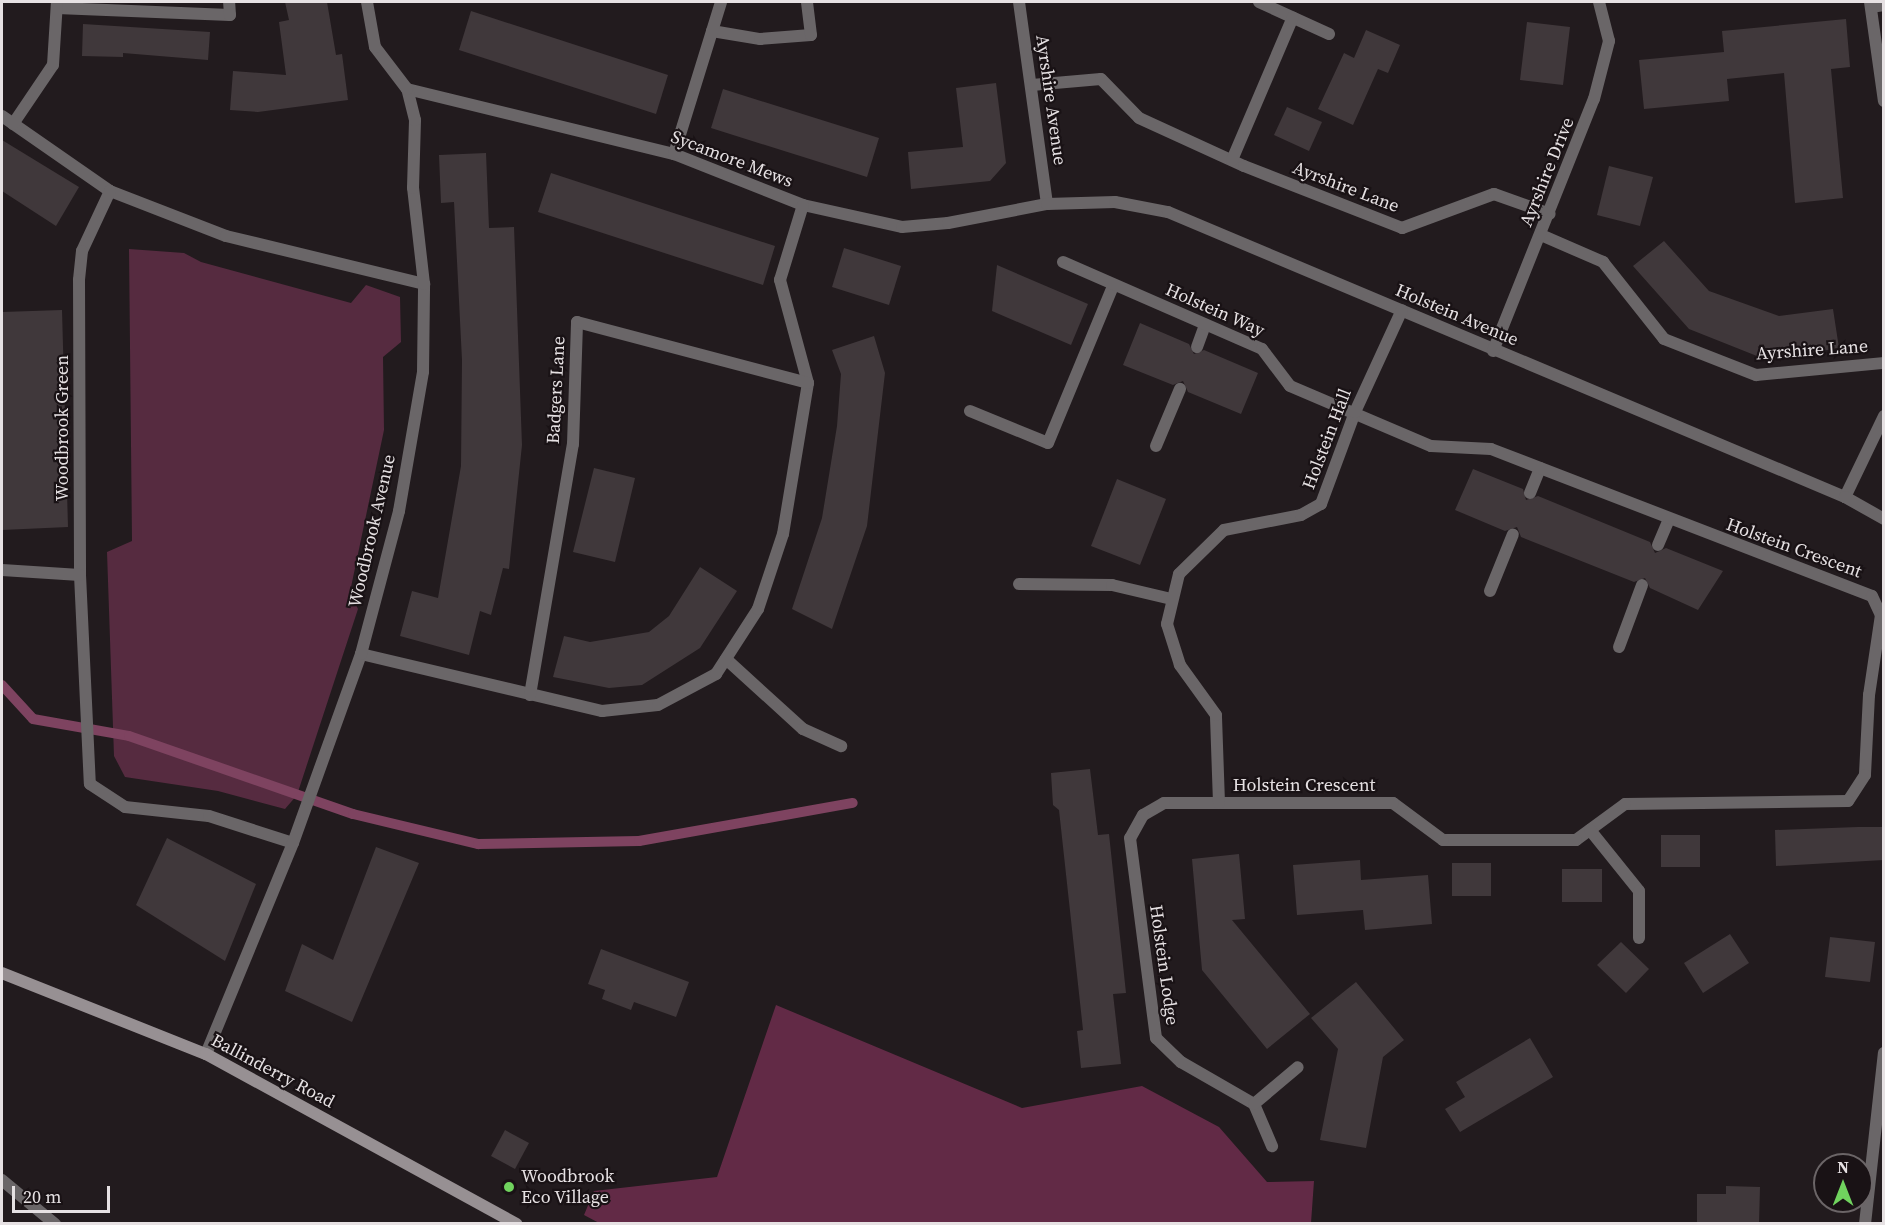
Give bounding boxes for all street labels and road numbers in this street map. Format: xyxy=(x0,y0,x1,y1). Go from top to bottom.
street label: Ayrshire Avenue xyxy=(1031,33,1071,167)
street label: Ayrshire Drive xyxy=(1515,114,1579,230)
street label: Sycamore Mews xyxy=(668,126,796,192)
street label: Ayrshire Lane xyxy=(1290,157,1402,217)
street label: Holstein Way xyxy=(1162,278,1268,342)
street label: Holstein Avenue xyxy=(1392,279,1522,351)
street label: Badgers Lane xyxy=(542,335,570,445)
street label: Ayrshire Lane xyxy=(1755,335,1869,365)
street label: Woodbrook Green xyxy=(51,355,73,501)
street label: Holstein Hall xyxy=(1298,386,1356,492)
street label: Woodbrook Avenue xyxy=(344,452,400,610)
street label: Holstein Crescent xyxy=(1723,513,1865,583)
street label: Holstein Crescent xyxy=(1233,774,1375,796)
street label: Holstein Lodge xyxy=(1145,904,1183,1026)
street label: Ballinderry Road xyxy=(208,1029,338,1113)

